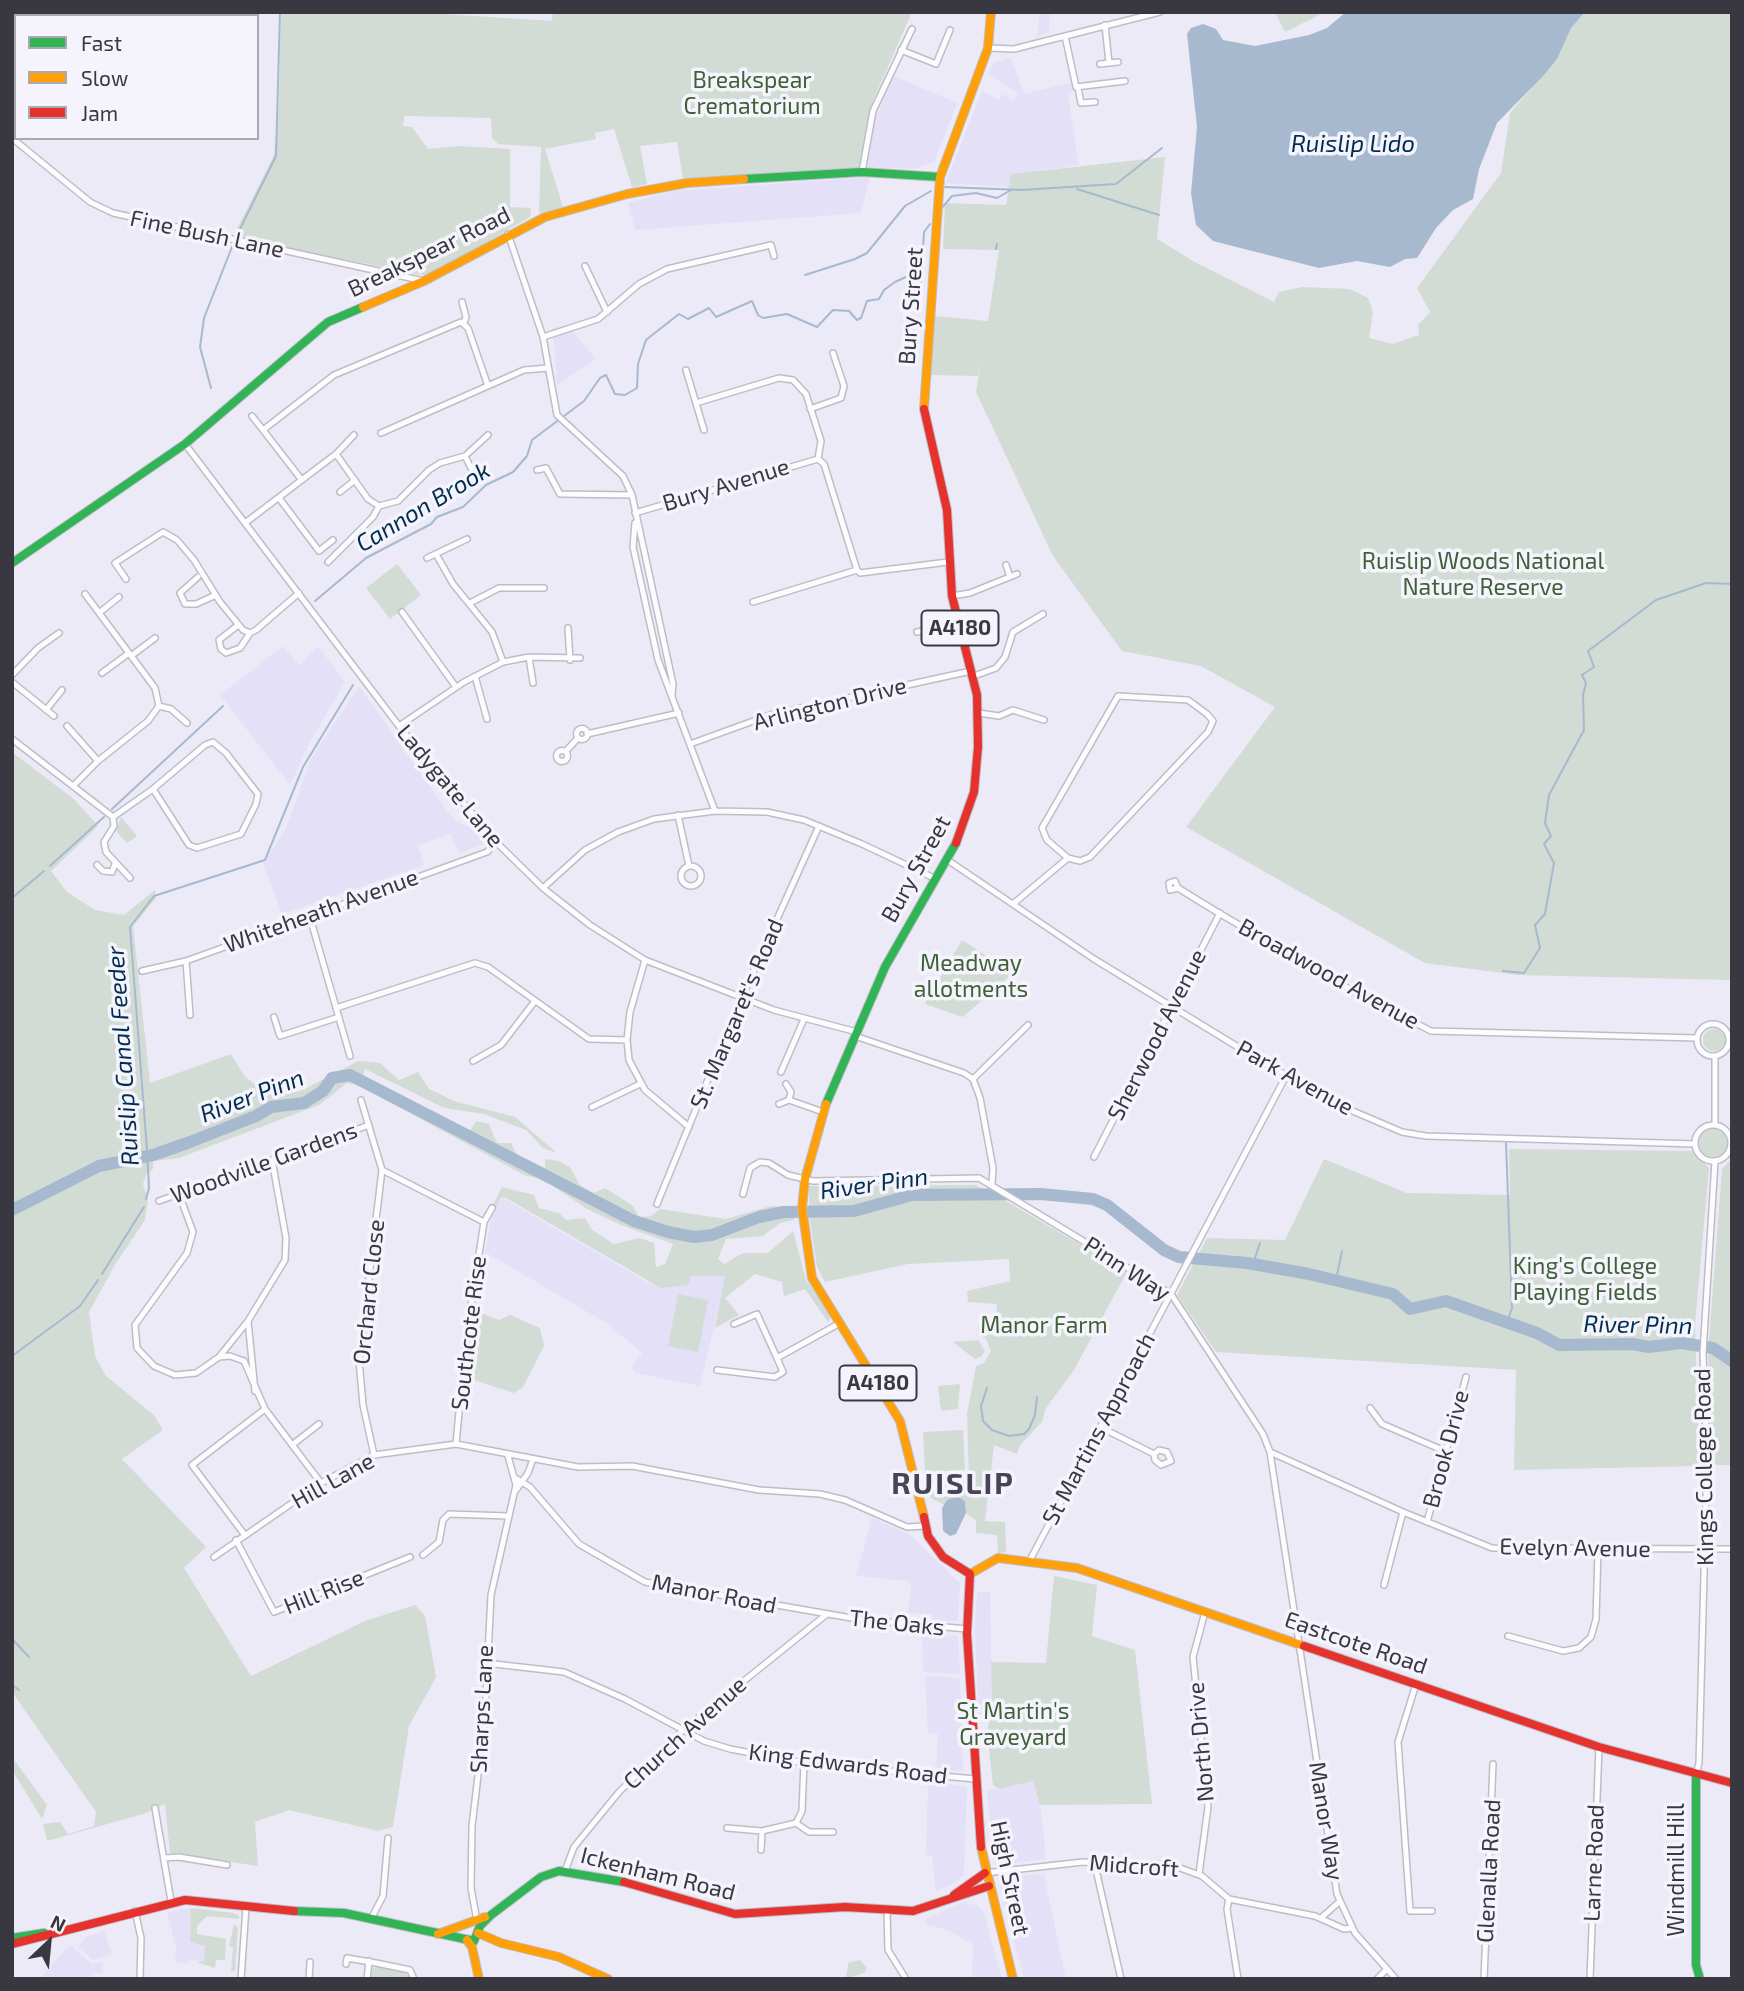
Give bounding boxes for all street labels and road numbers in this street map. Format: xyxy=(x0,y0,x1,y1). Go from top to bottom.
street label: Breakspear Road xyxy=(343,201,515,303)
street label: Fine Bush Lane xyxy=(128,204,286,264)
street label: Bury Street xyxy=(893,246,929,366)
street label: Bury Avenue xyxy=(659,453,793,517)
road number: A4180 xyxy=(922,610,998,646)
street label: Arlington Drive xyxy=(750,672,910,736)
street label: Ladygate Lane xyxy=(391,719,509,853)
street label: Bury Street xyxy=(875,811,957,927)
street label: Whiteheath Avenue xyxy=(220,863,422,959)
street label: Broadwood Avenue xyxy=(1234,913,1424,1035)
street label: St. Margaret's Road xyxy=(684,915,790,1113)
street label: Sherwood Avenue xyxy=(1102,945,1212,1125)
street label: Park Avenue xyxy=(1232,1035,1358,1121)
street label: Woodville Gardens xyxy=(167,1116,361,1210)
street label: Orchard Close xyxy=(348,1218,390,1366)
street label: Pinn Way xyxy=(1079,1231,1175,1307)
street label: Southcote Rise xyxy=(446,1254,492,1412)
street label: St Martins Approach xyxy=(1037,1328,1161,1530)
road number: A4180 xyxy=(840,1366,917,1400)
street label: Kings College Road xyxy=(1688,1368,1720,1566)
street label: Brook Drive xyxy=(1417,1387,1475,1511)
street label: Hill Lane xyxy=(287,1447,379,1515)
street label: Evelyn Avenue xyxy=(1499,1533,1651,1563)
street label: Hill Rise xyxy=(280,1564,368,1620)
street label: Manor Road xyxy=(649,1568,779,1620)
street label: The Oaks xyxy=(848,1604,946,1642)
street label: Eastcote Road xyxy=(1281,1606,1431,1680)
street label: Sharps Lane xyxy=(465,1644,499,1774)
street label: Church Avenue xyxy=(618,1671,752,1795)
street label: North Drive xyxy=(1182,1681,1220,1803)
street label: King Edwards Road xyxy=(747,1738,949,1790)
street label: Manor Way xyxy=(1303,1760,1349,1882)
street label: Glenalla Road xyxy=(1471,1798,1507,1944)
street label: Windmill Hill xyxy=(1662,1803,1690,1937)
street label: Larne Road xyxy=(1578,1804,1610,1922)
street label: High Street xyxy=(984,1818,1036,1938)
street label: Ickenham Road xyxy=(578,1841,738,1907)
street label: Midcroft xyxy=(1088,1849,1180,1883)

